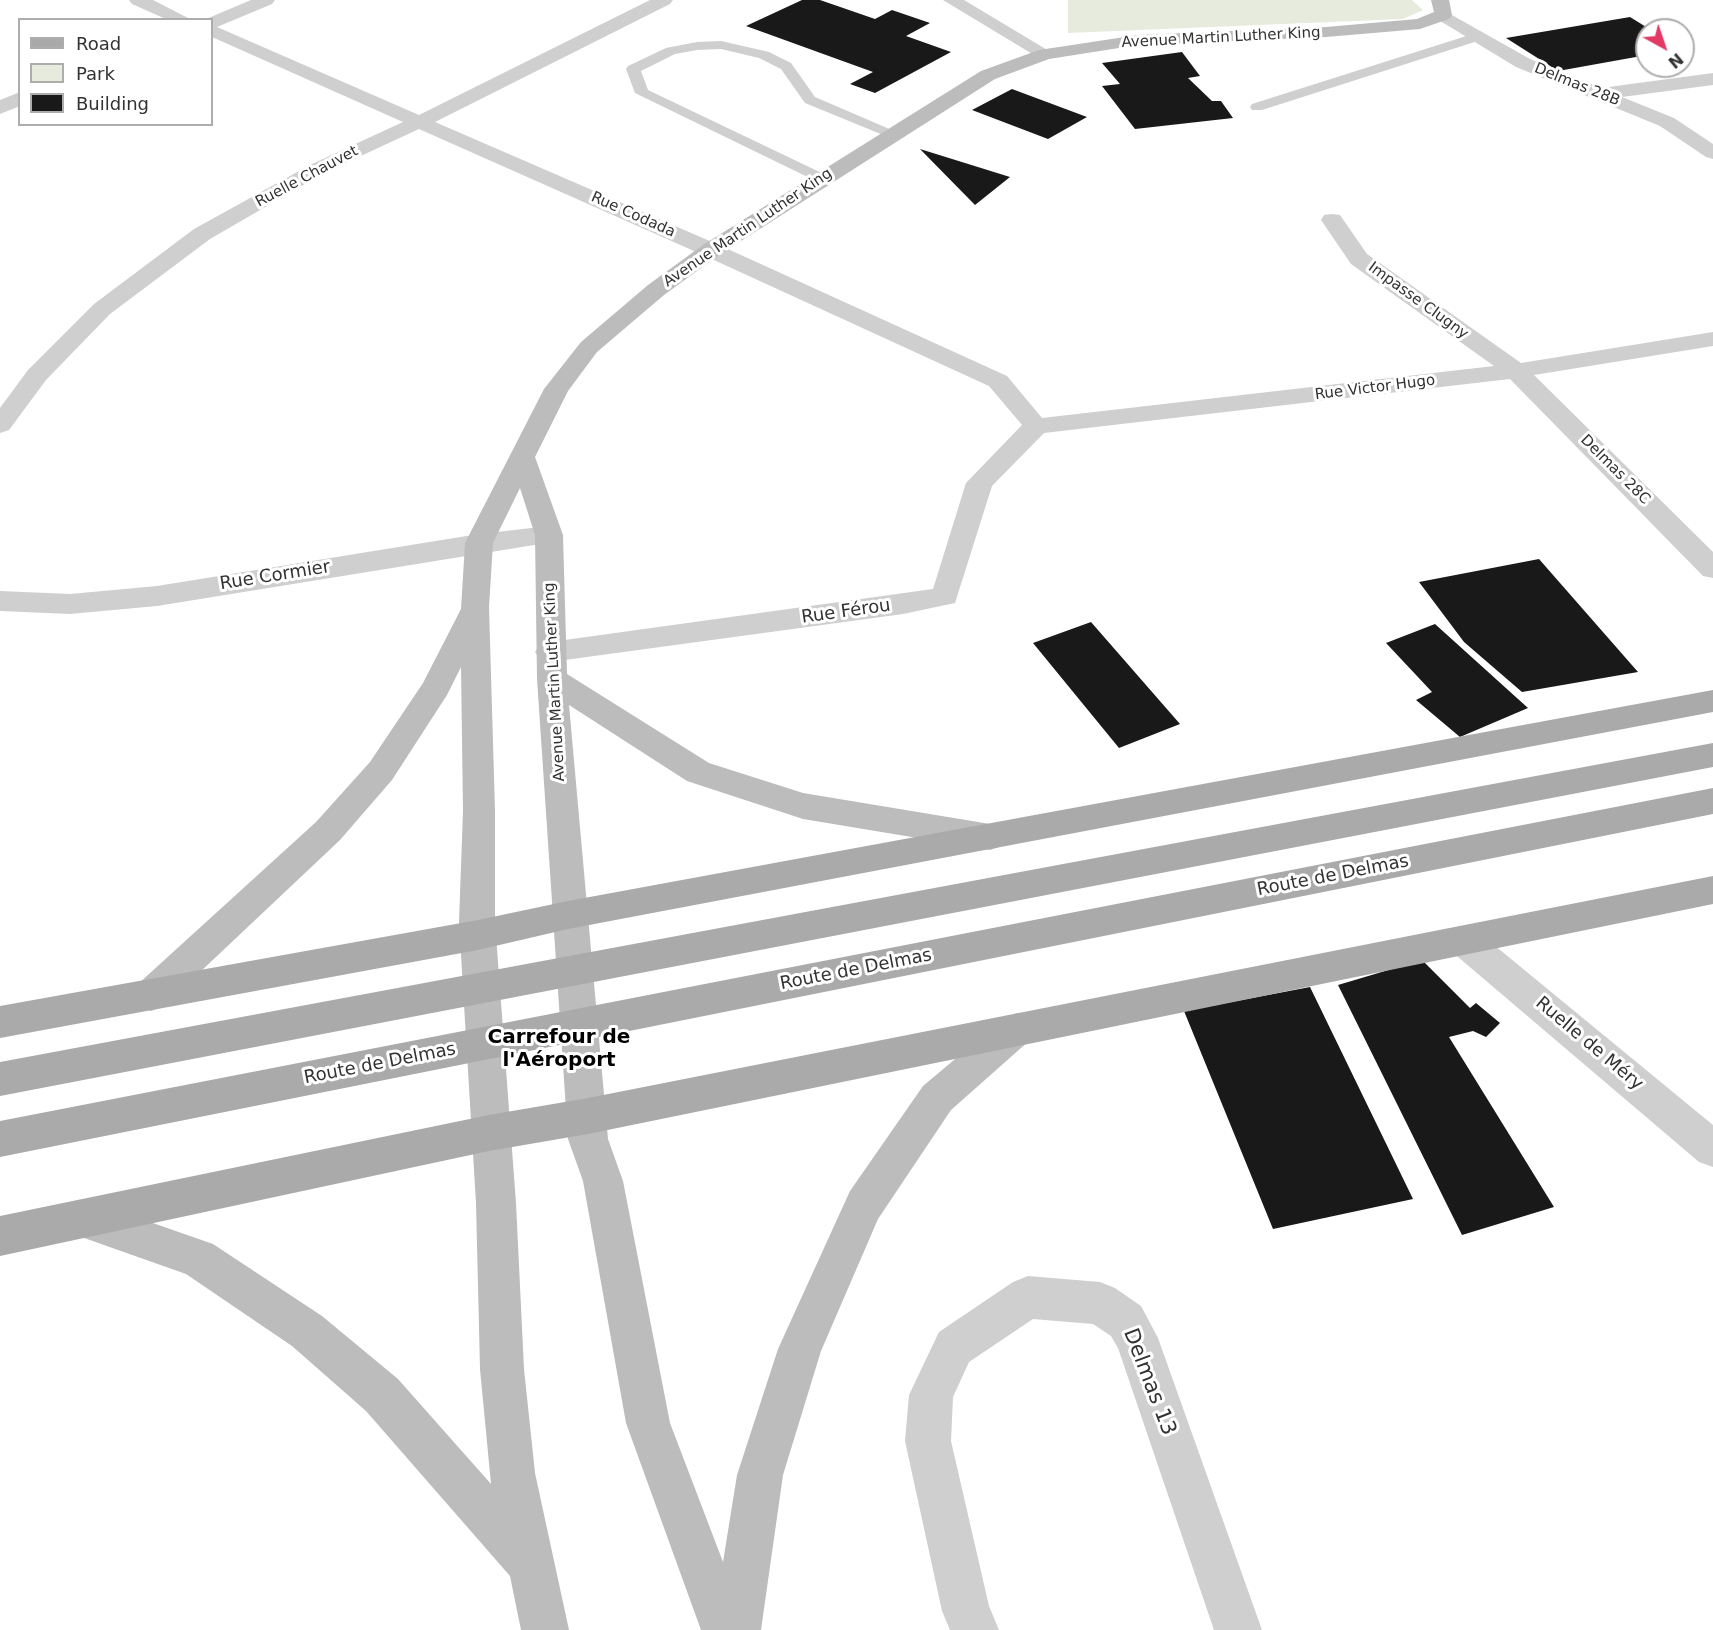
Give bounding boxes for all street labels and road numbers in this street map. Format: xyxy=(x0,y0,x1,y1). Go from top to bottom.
street label: Avenue Martin Luther King xyxy=(1121,24,1321,52)
street label: Delmas 28B xyxy=(1532,60,1622,110)
street label: Ruelle Chauvet xyxy=(253,142,361,212)
street label: Avenue Martin Luther King xyxy=(660,165,836,291)
street label: Rue Codada xyxy=(588,188,678,242)
street label: Impasse Clugny xyxy=(1364,259,1472,343)
street label: Rue Victor Hugo xyxy=(1314,372,1436,404)
street label: Delmas 28C xyxy=(1577,432,1653,508)
street label: Rue Cormier xyxy=(218,557,332,595)
street label: Avenue Martin Luther King xyxy=(541,582,569,782)
street label: Rue Férou xyxy=(800,595,892,629)
street label: Route de Delmas xyxy=(1255,851,1411,901)
street label: Route de Delmas xyxy=(778,945,934,995)
street label: Ruelle de Méry xyxy=(1531,993,1647,1095)
street label: Route de Delmas xyxy=(302,1039,458,1089)
street label: Delmas 13 xyxy=(1117,1325,1181,1439)

